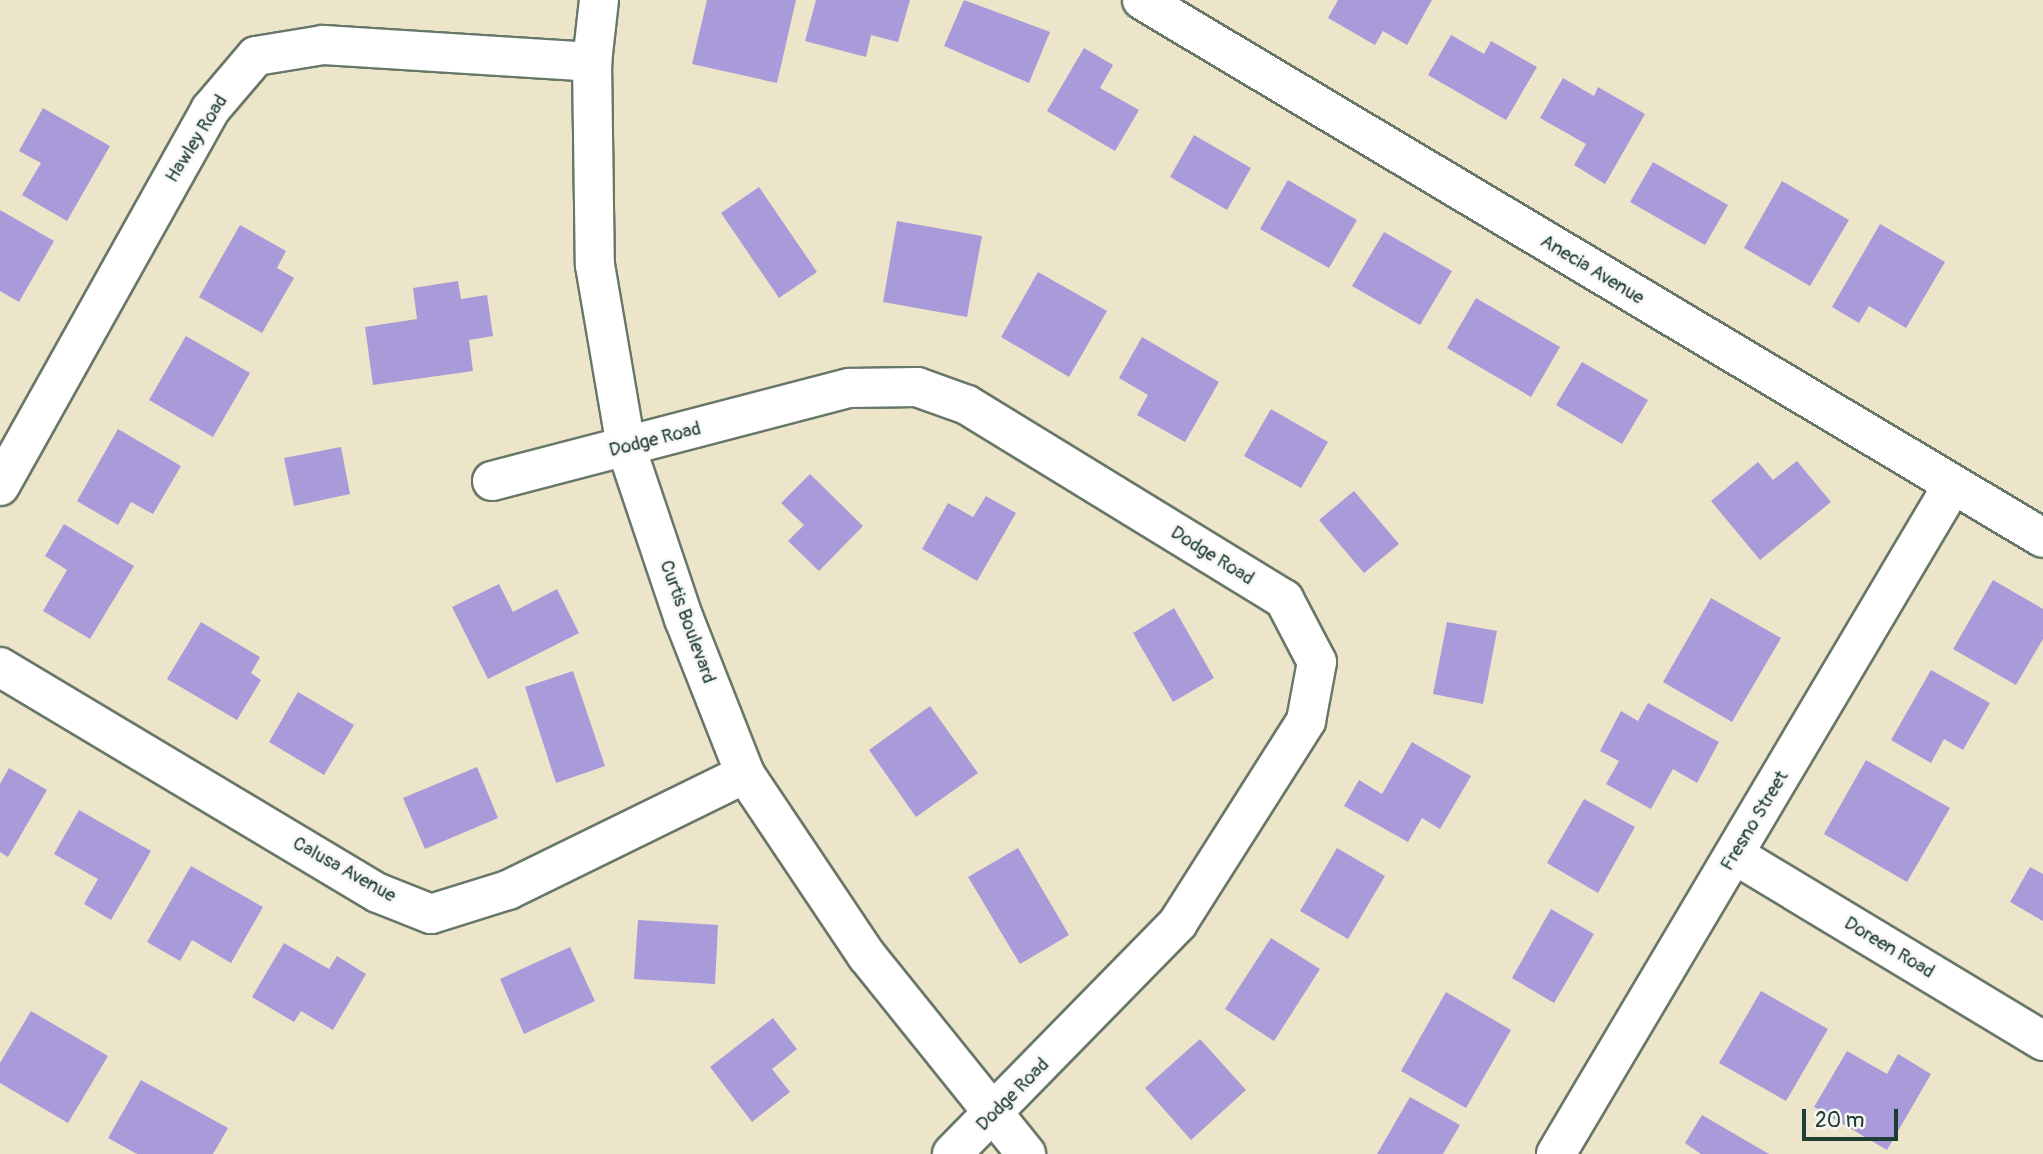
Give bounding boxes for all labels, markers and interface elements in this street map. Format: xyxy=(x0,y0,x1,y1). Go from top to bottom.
street label: Hawley Road xyxy=(161,91,233,187)
street label: Anecia Avenue xyxy=(1536,230,1648,310)
street label: Dodge Road xyxy=(607,418,703,462)
street label: Dodge Road xyxy=(1166,522,1258,590)
street label: Curtis Boulevard xyxy=(654,557,720,687)
street label: Fresno Street xyxy=(1716,767,1794,875)
street label: Calusa Avenue xyxy=(288,832,400,908)
street label: Doreen Road xyxy=(1840,912,1938,984)
street label: Dodge Road xyxy=(972,1054,1054,1136)
scale bar xyxy=(1805,1094,1901,1138)
text: 20 m xyxy=(1815,1107,1864,1134)

